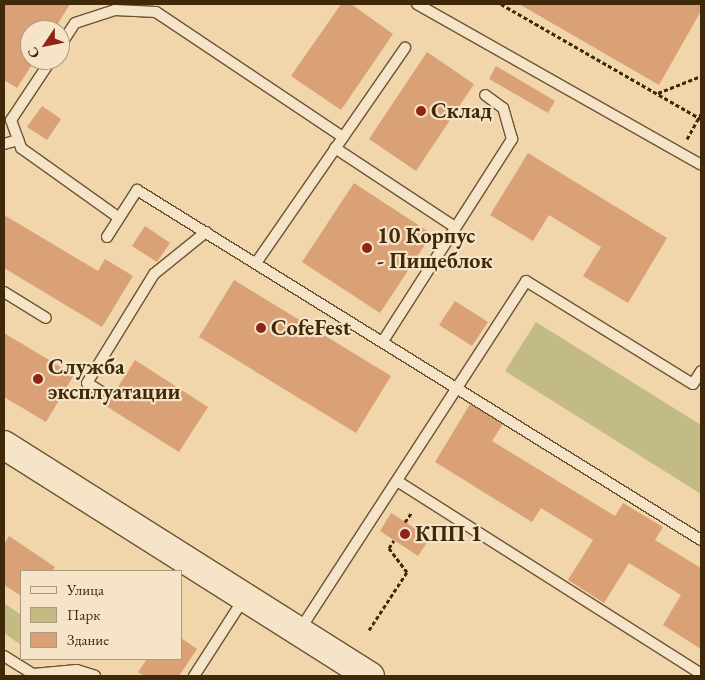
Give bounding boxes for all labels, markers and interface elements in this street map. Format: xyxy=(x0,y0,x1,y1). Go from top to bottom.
north arrow xyxy=(20,20,70,70)
text: С xyxy=(23,44,44,62)
place label: Склад xyxy=(431,98,492,124)
marker: Склад xyxy=(415,105,427,117)
place label: 10 Корпус - Пищеблок xyxy=(377,222,493,274)
marker: 10 Корпус - Пищеблок xyxy=(361,242,373,254)
place label: CofeFest xyxy=(271,315,351,341)
marker: CofeFest xyxy=(255,322,267,334)
place label: Служба эксплуатации xyxy=(48,353,180,404)
marker: Служба эксплуатации xyxy=(32,373,44,385)
place label: КПП 1 xyxy=(415,521,482,547)
marker: КПП 1 xyxy=(399,528,411,540)
legend xyxy=(20,570,182,660)
text: Улица xyxy=(67,580,104,599)
text: Парк xyxy=(67,605,100,624)
text: Здание xyxy=(67,630,109,649)

